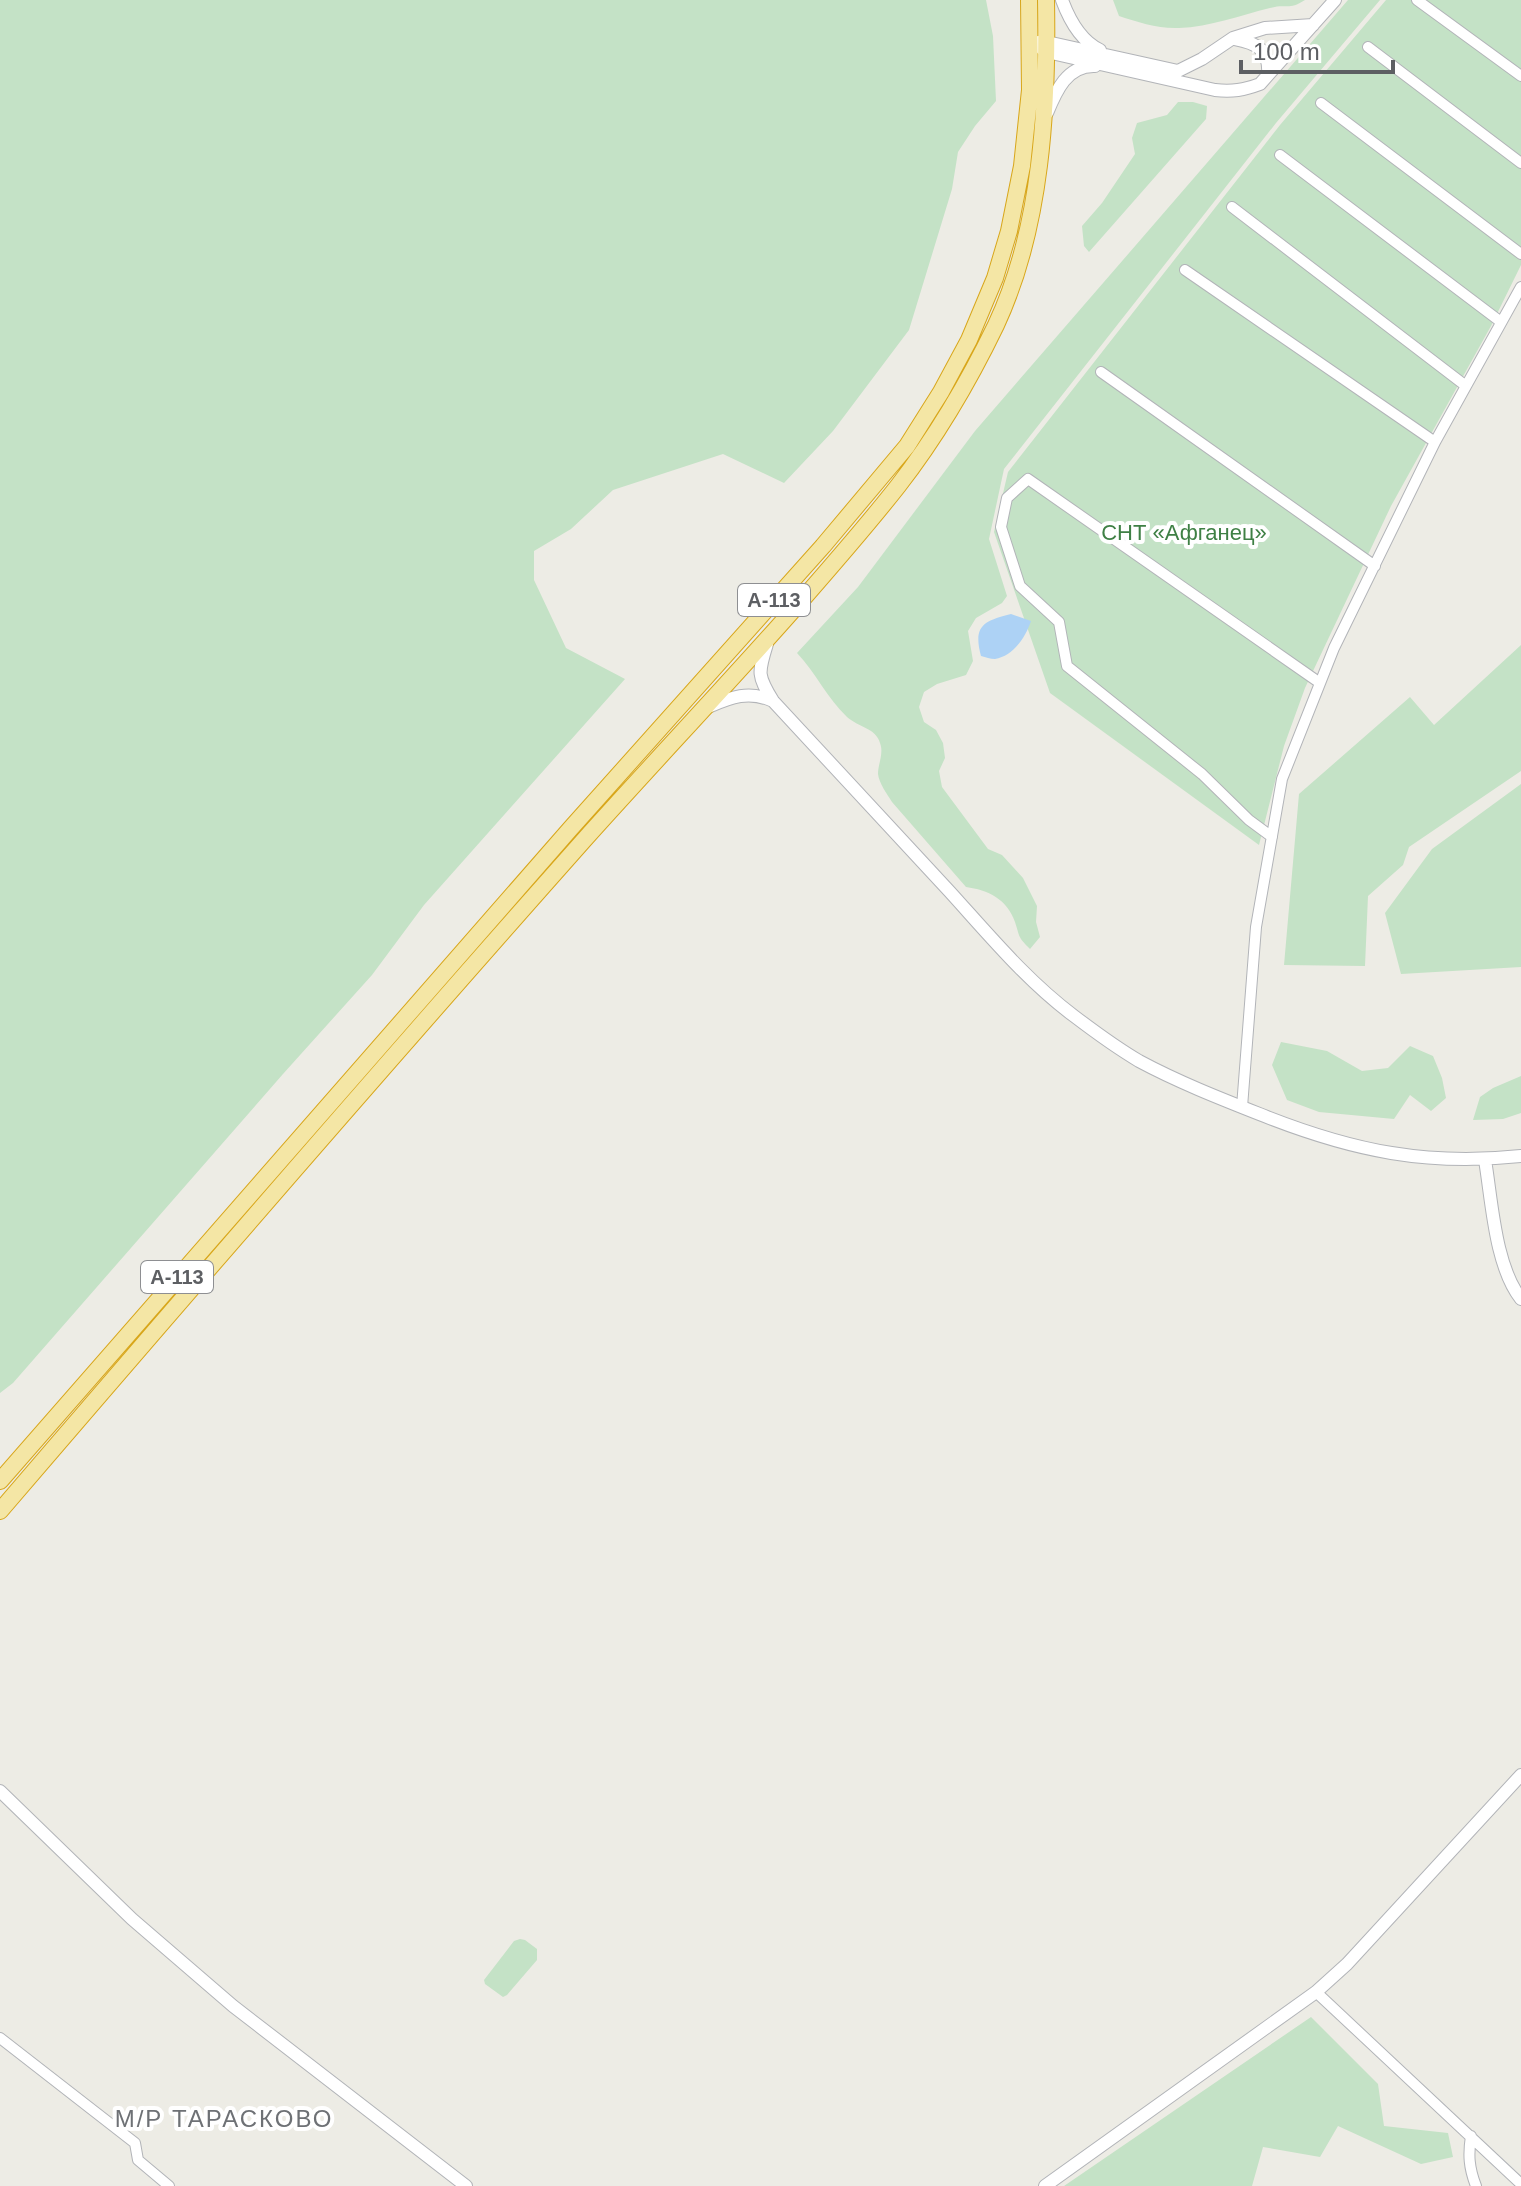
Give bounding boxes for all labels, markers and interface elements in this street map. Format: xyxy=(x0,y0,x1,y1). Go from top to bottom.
scale bar xyxy=(1241,24,1393,74)
text: 100 m xyxy=(1253,38,1320,65)
park label: СНТ «Афганец» xyxy=(1101,520,1267,545)
road number: А-113 xyxy=(738,584,810,616)
road number: А-113 xyxy=(141,1261,213,1293)
district label: М/Р ТАРАСКОВО xyxy=(115,2105,333,2132)

